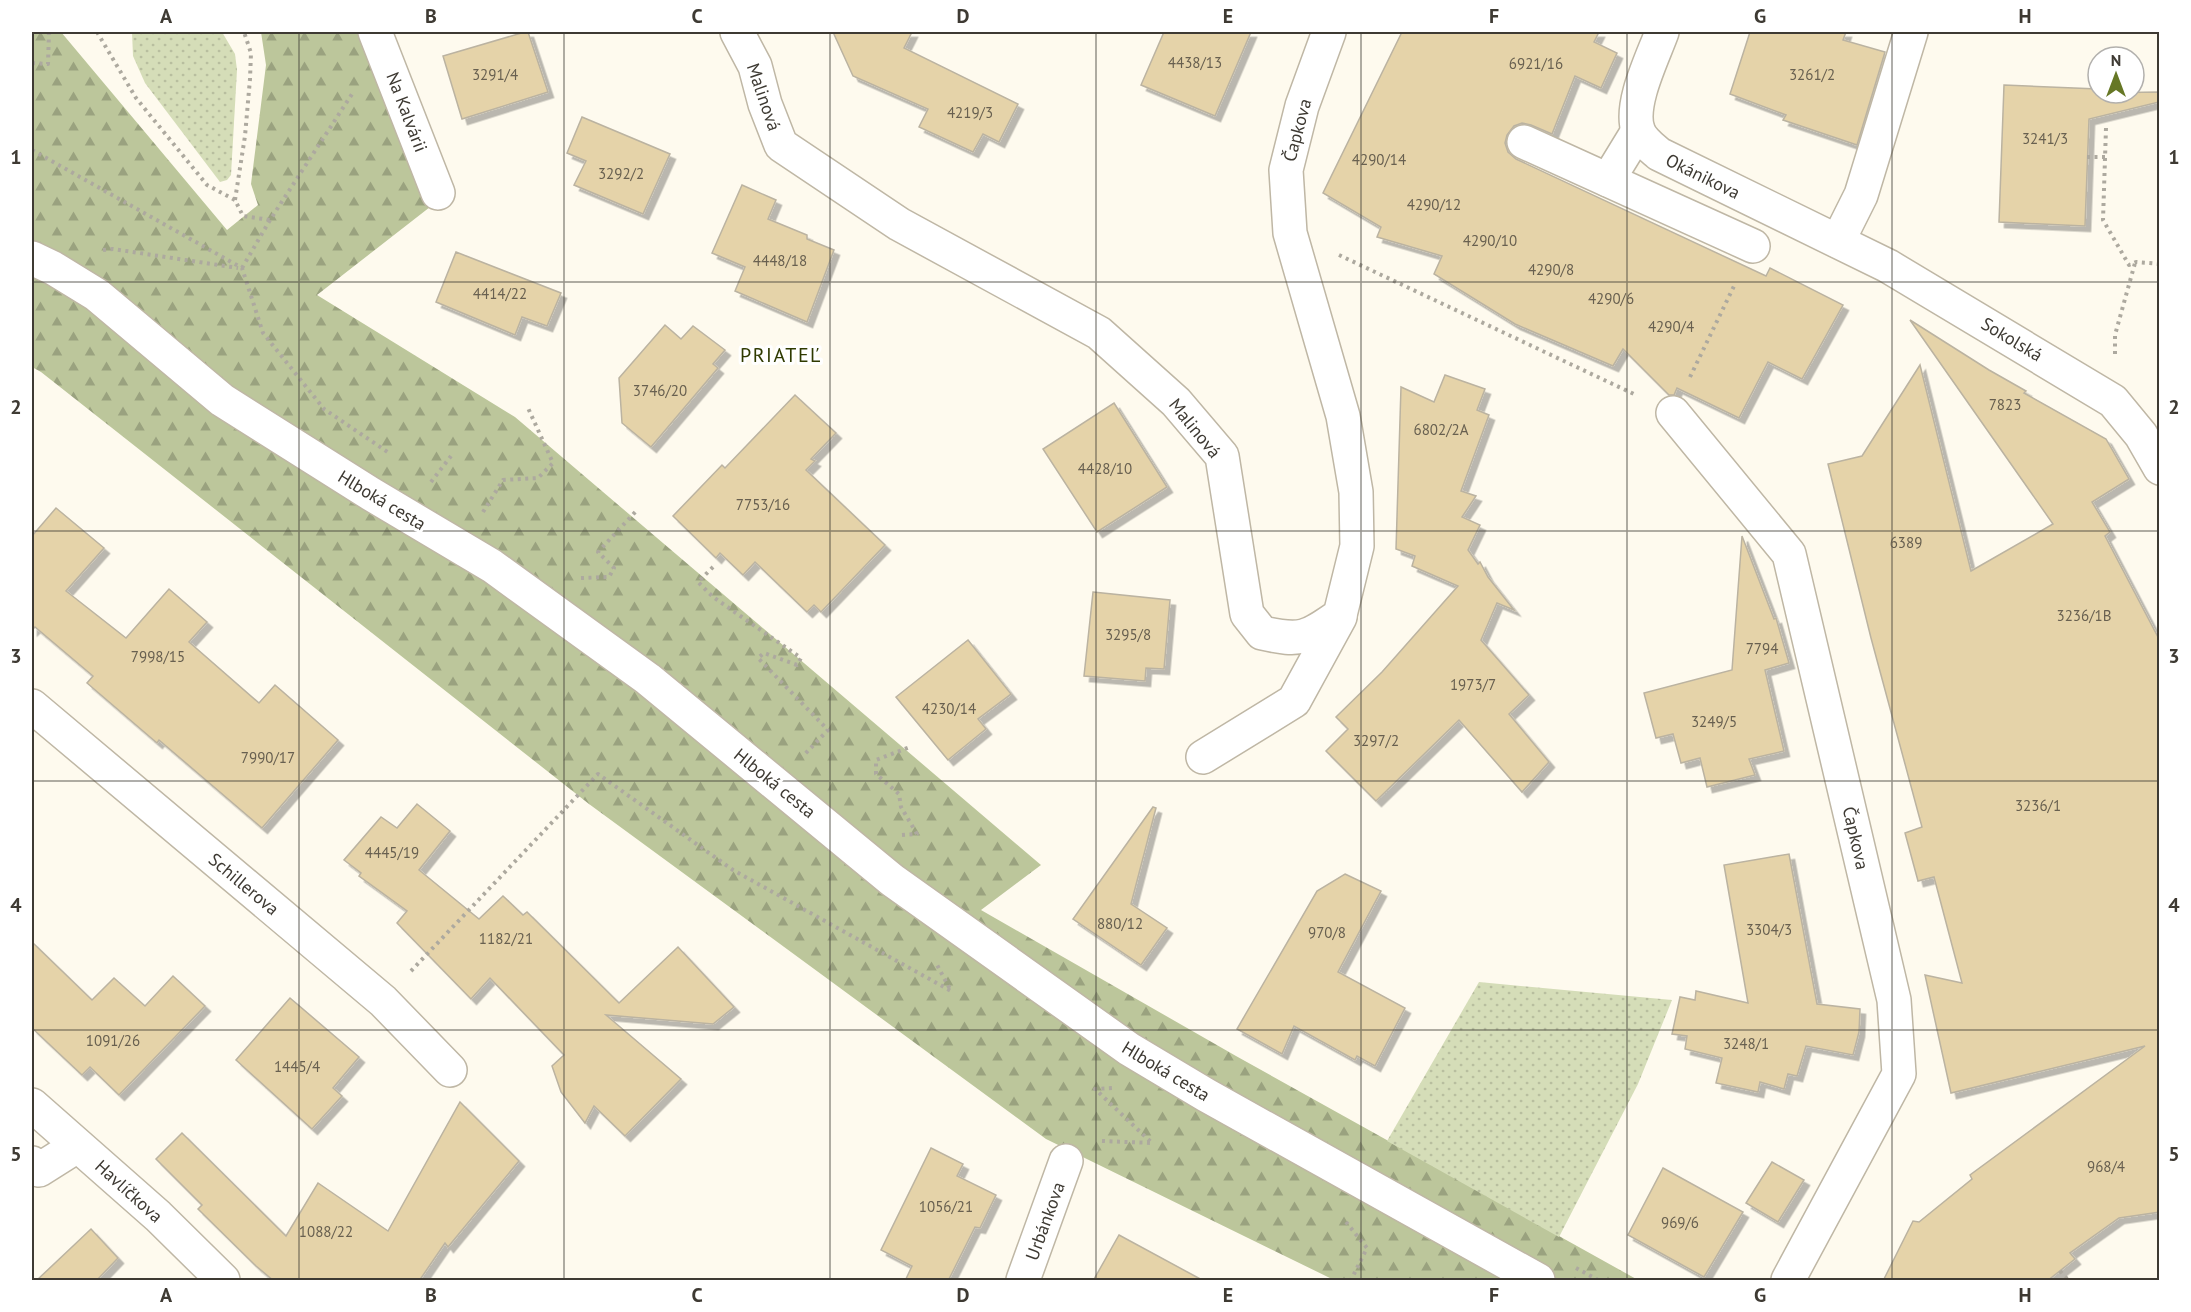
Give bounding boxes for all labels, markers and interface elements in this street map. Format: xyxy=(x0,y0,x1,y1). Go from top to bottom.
text: A xyxy=(160,3,173,29)
text: B xyxy=(425,3,437,29)
text: C xyxy=(691,3,703,29)
text: D xyxy=(957,3,970,29)
text: E xyxy=(1223,3,1233,29)
text: F xyxy=(1489,3,1499,29)
text: G xyxy=(1754,3,1766,29)
text: H xyxy=(2018,3,2032,29)
north arrow xyxy=(2086,45,2146,105)
text: N xyxy=(2111,50,2121,70)
house number: 4438/13 xyxy=(1168,53,1222,72)
house number: 6921/16 xyxy=(1509,54,1563,73)
street label: Malinová xyxy=(742,60,786,134)
house number: 3291/4 xyxy=(472,65,518,84)
house number: 3261/2 xyxy=(1789,65,1835,84)
street label: Na Kalvárii xyxy=(381,69,433,155)
street label: Čapkova xyxy=(1278,96,1316,164)
house number: 4219/3 xyxy=(947,103,993,122)
house number: 3241/3 xyxy=(2022,129,2068,148)
text: 1 xyxy=(10,144,22,170)
text: 1 xyxy=(2168,144,2180,170)
street label: Okánikova xyxy=(1662,148,1744,204)
house number: 4290/14 xyxy=(1352,150,1406,169)
house number: 3292/2 xyxy=(598,164,644,183)
house number: 4290/12 xyxy=(1407,195,1461,214)
house number: 4290/10 xyxy=(1463,231,1517,250)
house number: 4448/18 xyxy=(753,251,807,270)
house number: 4290/8 xyxy=(1528,260,1574,279)
house number: 4414/22 xyxy=(473,284,527,303)
house number: 4290/6 xyxy=(1588,289,1634,308)
street label: Sokolská xyxy=(1977,312,2047,366)
house number: 4290/4 xyxy=(1648,317,1694,336)
district label: PRIATEĽ xyxy=(740,342,822,368)
house number: 3746/20 xyxy=(633,381,687,400)
text: 2 xyxy=(10,394,22,420)
street label: Malinová xyxy=(1164,394,1226,462)
text: 2 xyxy=(2168,394,2180,420)
house number: 7823 xyxy=(1989,395,2021,414)
house number: 6802/2A xyxy=(1414,420,1469,439)
house number: 4428/10 xyxy=(1078,459,1132,478)
street label: Hlboká cesta xyxy=(334,465,430,535)
house number: 7753/16 xyxy=(736,495,790,514)
house number: 6389 xyxy=(1890,533,1922,552)
house number: 3236/1B xyxy=(2057,606,2111,625)
house number: 3295/8 xyxy=(1105,625,1151,644)
house number: 7794 xyxy=(1746,639,1778,658)
text: 3 xyxy=(10,643,22,669)
text: 3 xyxy=(2168,643,2180,669)
house number: 7998/15 xyxy=(131,647,185,666)
house number: 1973/7 xyxy=(1450,675,1496,694)
house number: 4230/14 xyxy=(922,699,976,718)
house number: 3249/5 xyxy=(1691,712,1737,731)
house number: 3297/2 xyxy=(1353,731,1399,750)
street label: Hlboká cesta xyxy=(729,743,821,823)
house number: 7990/17 xyxy=(241,748,295,767)
house number: 3236/1 xyxy=(2015,796,2061,815)
street label: Čapkova xyxy=(1838,804,1874,872)
house number: 4445/19 xyxy=(365,843,419,862)
street label: Schillerova xyxy=(204,848,284,920)
text: 4 xyxy=(10,892,22,918)
text: 4 xyxy=(2168,892,2180,918)
house number: 880/12 xyxy=(1097,914,1143,933)
house number: 3304/3 xyxy=(1746,920,1792,939)
house number: 970/8 xyxy=(1308,923,1346,942)
house number: 1182/21 xyxy=(479,929,533,948)
house number: 1091/26 xyxy=(86,1031,140,1050)
house number: 3248/1 xyxy=(1723,1034,1769,1053)
street label: Hlboká cesta xyxy=(1118,1036,1214,1106)
house number: 1445/4 xyxy=(274,1057,320,1076)
text: 5 xyxy=(10,1141,22,1167)
text: 5 xyxy=(2168,1141,2180,1167)
street label: Havlíčkova xyxy=(90,1155,168,1227)
house number: 968/4 xyxy=(2087,1157,2125,1176)
street label: Urbánkova xyxy=(1020,1179,1070,1263)
house number: 1056/21 xyxy=(919,1197,973,1216)
house number: 969/6 xyxy=(1661,1213,1699,1232)
house number: 1088/22 xyxy=(299,1222,353,1241)
text: A xyxy=(160,1282,173,1308)
text: B xyxy=(425,1282,437,1308)
text: C xyxy=(691,1282,703,1308)
text: D xyxy=(957,1282,970,1308)
text: E xyxy=(1223,1282,1233,1308)
text: F xyxy=(1489,1282,1499,1308)
text: G xyxy=(1754,1282,1766,1308)
text: H xyxy=(2018,1282,2032,1308)

